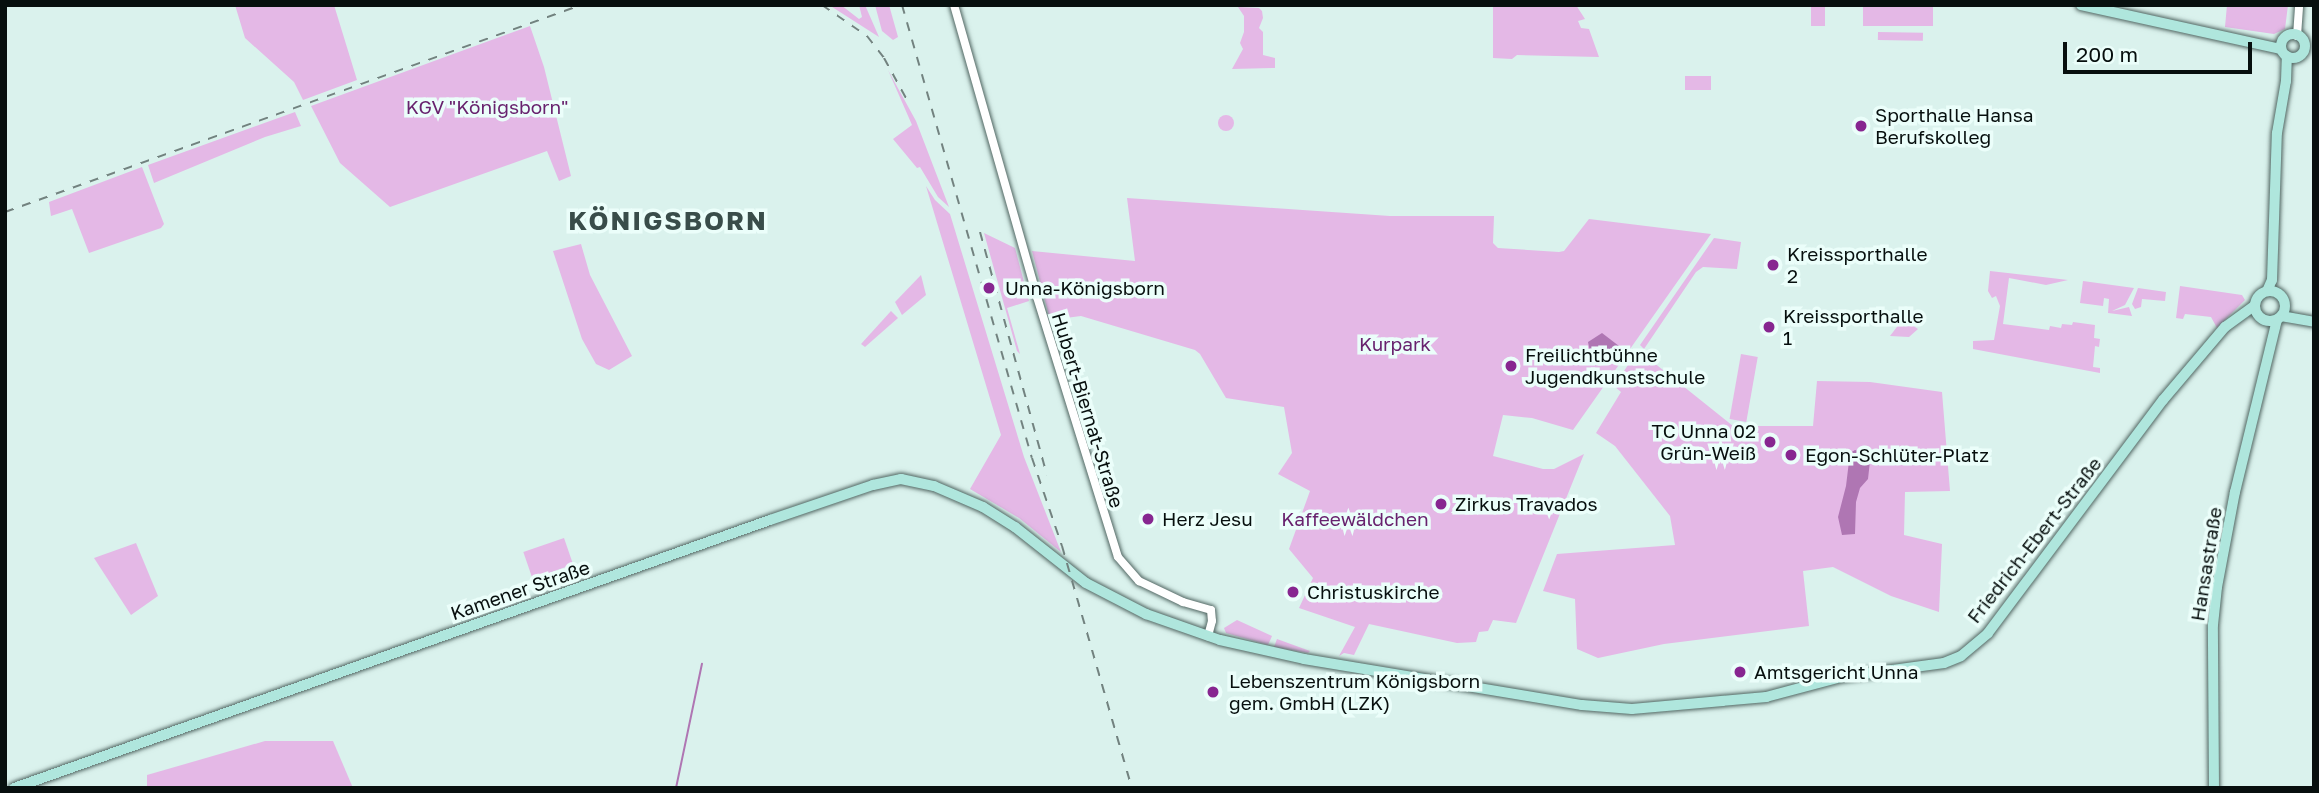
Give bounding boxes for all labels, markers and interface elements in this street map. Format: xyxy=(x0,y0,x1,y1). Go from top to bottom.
scale bar xyxy=(2067,28,2256,72)
text: 200 m xyxy=(2076,41,2138,67)
park label: KGV "Königsborn" xyxy=(406,96,568,118)
place label: Sporthalle Hansa Berufskolleg xyxy=(1875,104,2033,148)
marker: Sporthalle Hansa Berufskolleg xyxy=(1853,118,1869,134)
district label: KÖNIGSBORN xyxy=(569,205,767,237)
place label: Kreissporthalle 2 xyxy=(1787,243,1927,287)
marker: Kreissporthalle 2 xyxy=(1765,257,1781,273)
place label: Unna-Königsborn xyxy=(1005,277,1165,299)
marker: Unna-Königsborn xyxy=(979,278,999,298)
place label: Kreissporthalle 1 xyxy=(1783,305,1923,349)
street label: Hubert-Biernat-Straße xyxy=(1047,310,1129,510)
marker: Kreissporthalle 1 xyxy=(1761,319,1777,335)
park label: Kurpark xyxy=(1359,333,1431,355)
place label: Freilichtbühne Jugendkunstschule xyxy=(1525,344,1705,388)
marker: Freilichtbühne Jugendkunstschule xyxy=(1503,358,1519,374)
place label: TC Unna 02 Grün-Weiß xyxy=(1651,420,1756,464)
marker: TC Unna 02 Grün-Weiß xyxy=(1762,434,1778,450)
place label: Egon-Schlüter-Platz xyxy=(1805,444,1989,466)
marker: Egon-Schlüter-Platz xyxy=(1783,447,1799,463)
street label: Friedrich-Ebert-Straße xyxy=(1962,453,2106,627)
place label: Zirkus Travados xyxy=(1455,493,1598,515)
marker: Zirkus Travados xyxy=(1433,496,1449,512)
street label: Hansastraße xyxy=(2186,505,2226,623)
place label: Herz Jesu xyxy=(1162,508,1253,530)
park label: Kaffeewäldchen xyxy=(1281,508,1429,530)
marker: Herz Jesu xyxy=(1140,511,1156,527)
street label: Kamener Straße xyxy=(447,555,593,625)
place label: Christuskirche xyxy=(1307,581,1439,603)
marker: Christuskirche xyxy=(1285,584,1301,600)
place label: Amtsgericht Unna xyxy=(1754,661,1918,683)
marker: Amtsgericht Unna xyxy=(1732,664,1748,680)
place label: Lebenszentrum Königsborn gem. GmbH (LZK) xyxy=(1229,670,1480,714)
marker: Lebenszentrum Königsborn gem. GmbH (LZK) xyxy=(1203,682,1223,702)

